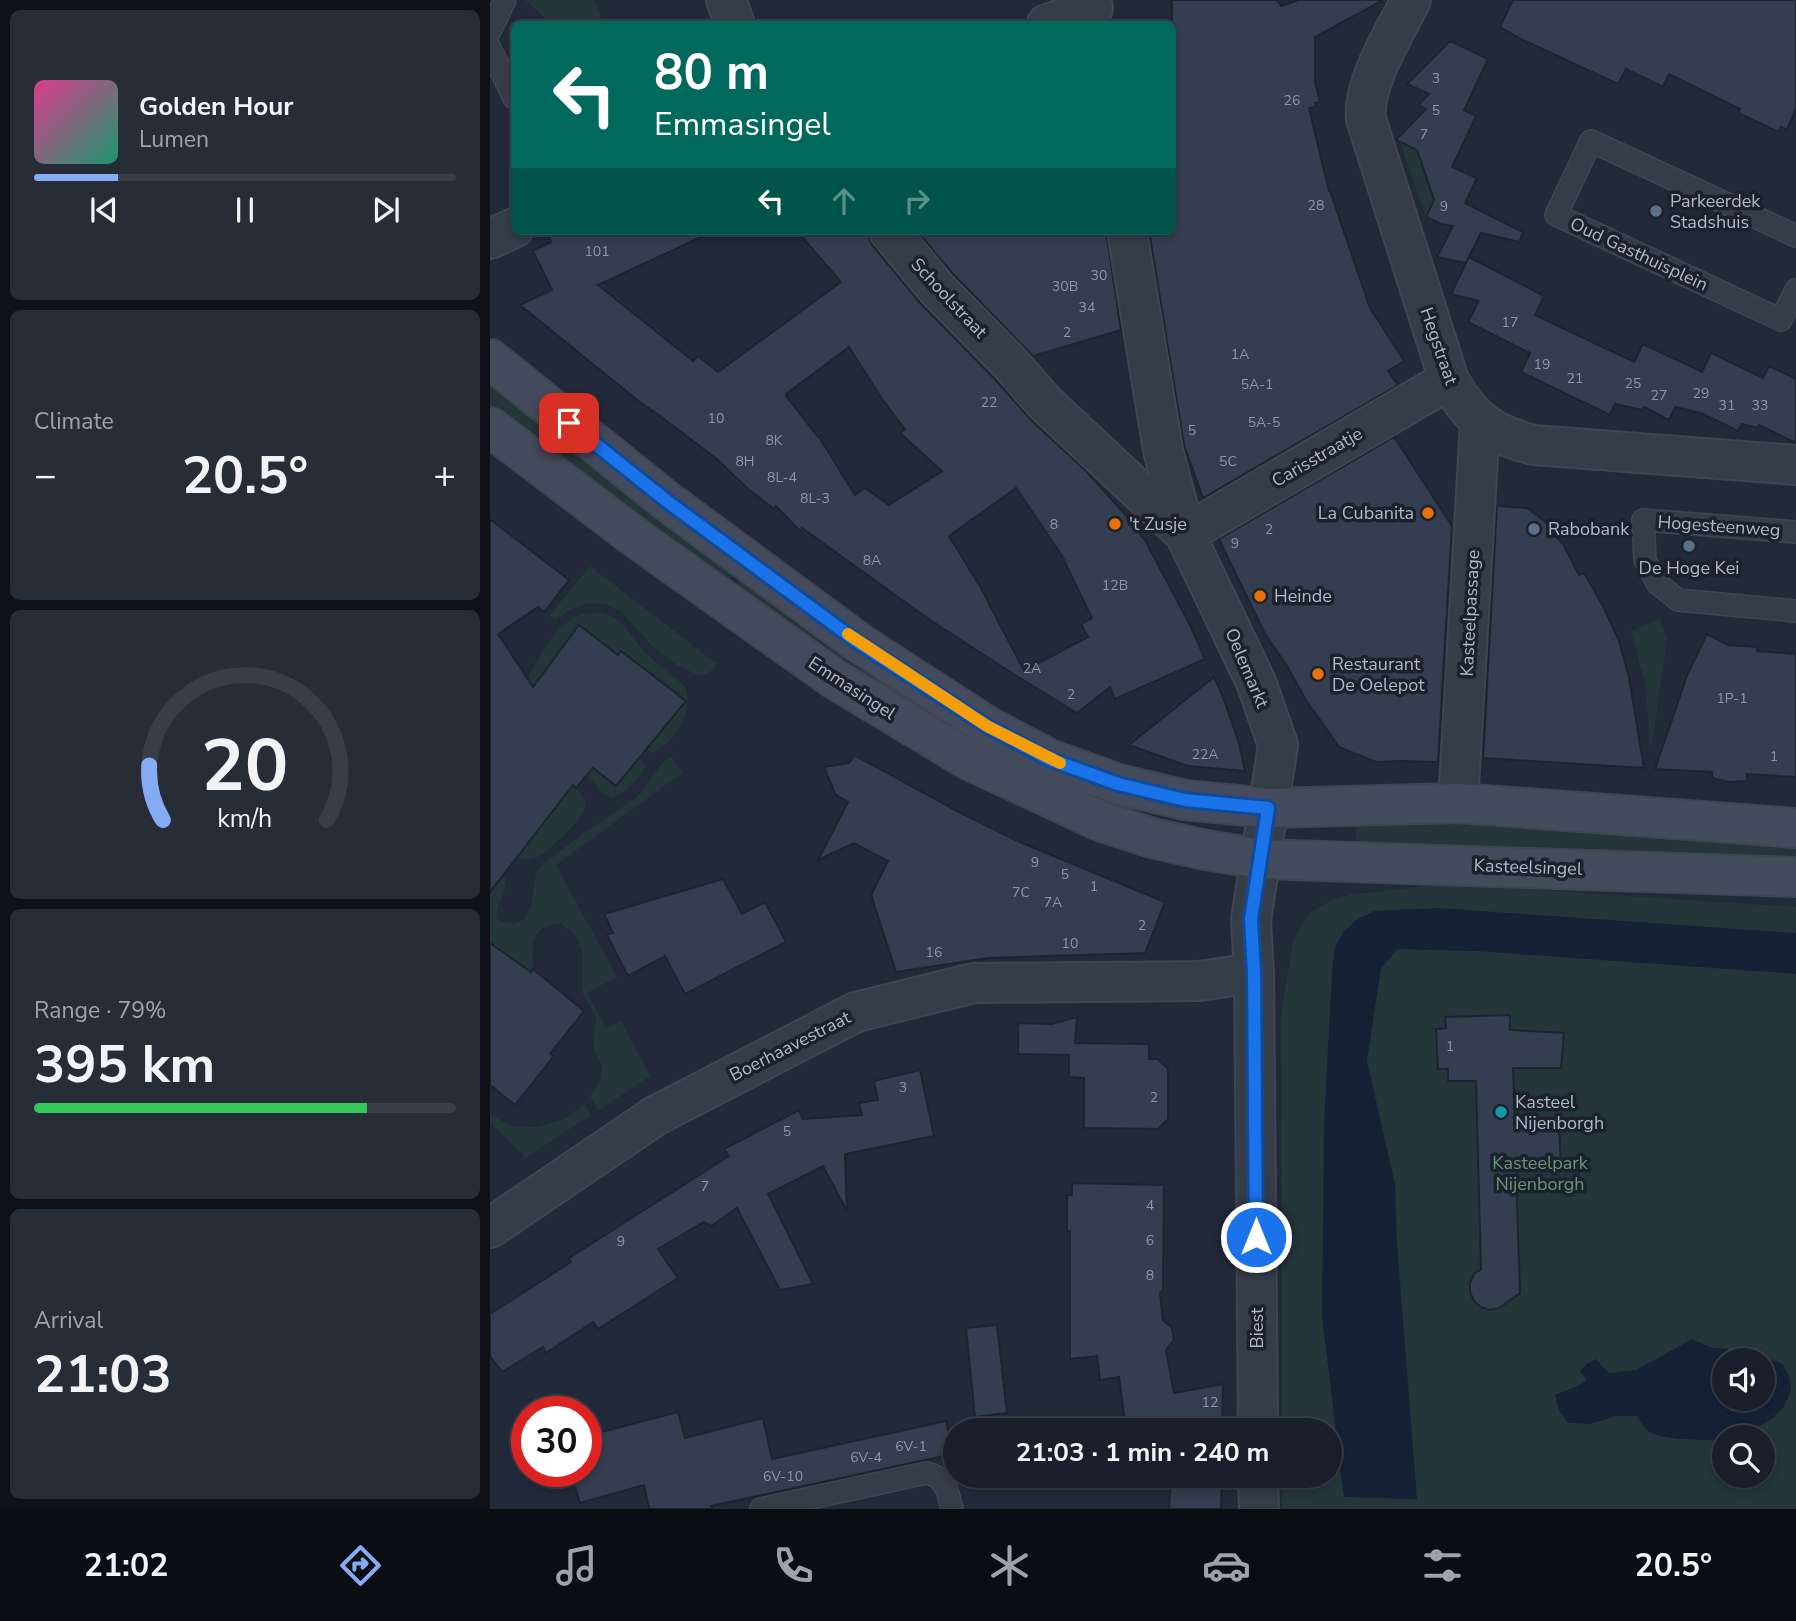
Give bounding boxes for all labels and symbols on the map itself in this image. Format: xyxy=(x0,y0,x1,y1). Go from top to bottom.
house number: 3 xyxy=(1432,69,1440,88)
house number: 26 xyxy=(1284,91,1300,110)
house number: 5 xyxy=(1432,101,1440,120)
house number: 7 xyxy=(1420,125,1428,144)
place label: Parkeerdek Stadshuis xyxy=(1670,189,1761,234)
house number: 28 xyxy=(1308,196,1324,215)
house number: 9 xyxy=(1440,197,1448,216)
marker: Parkeerdek Stadshuis xyxy=(1648,203,1664,219)
street label: Oud Gasthuisplein xyxy=(1566,212,1712,296)
house number: 101 xyxy=(584,242,610,261)
street label: Schoolstraat xyxy=(906,253,993,344)
house number: 30 xyxy=(1091,266,1107,285)
house number: 30B xyxy=(1052,277,1078,296)
house number: 34 xyxy=(1079,298,1095,317)
street label: Hegstraat xyxy=(1415,304,1464,389)
house number: 17 xyxy=(1502,313,1518,332)
house number: 2 xyxy=(1063,323,1071,342)
house number: 1A xyxy=(1231,345,1249,364)
house number: 19 xyxy=(1534,355,1550,374)
house number: 21 xyxy=(1567,369,1583,388)
house number: 25 xyxy=(1625,374,1641,393)
house number: 5A-1 xyxy=(1241,375,1273,394)
house number: 29 xyxy=(1693,384,1709,403)
house number: 27 xyxy=(1651,386,1667,405)
pin xyxy=(539,393,599,453)
house number: 22 xyxy=(981,393,997,412)
house number: 31 xyxy=(1719,396,1735,415)
house number: 33 xyxy=(1752,396,1768,415)
house number: 10 xyxy=(708,409,724,428)
house number: 5A-5 xyxy=(1248,413,1280,432)
house number: 5 xyxy=(1188,421,1196,440)
street label: Carisstraatje xyxy=(1267,421,1367,493)
house number: 8K xyxy=(765,431,783,450)
house number: 8H xyxy=(735,452,755,471)
house number: 5C xyxy=(1219,452,1237,471)
house number: 8L-4 xyxy=(767,468,797,487)
house number: 8L-3 xyxy=(800,489,830,508)
place label: La Cubanita xyxy=(1318,501,1414,525)
marker: La Cubanita xyxy=(1420,505,1436,521)
street label: Hogesteenweg xyxy=(1657,510,1781,542)
place label: 't Zusje xyxy=(1129,512,1187,536)
house number: 8 xyxy=(1050,515,1058,534)
marker: 't Zusje xyxy=(1107,516,1123,532)
place label: Rabobank xyxy=(1548,517,1630,541)
house number: 2 xyxy=(1265,520,1273,539)
marker: Rabobank xyxy=(1526,521,1542,537)
house number: 9 xyxy=(1231,534,1239,553)
marker: De Hoge Kei xyxy=(1681,538,1697,554)
street label: Kasteelpassage xyxy=(1455,549,1485,677)
house number: 8A xyxy=(863,551,881,570)
place label: De Hoge Kei xyxy=(1639,556,1739,580)
house number: 12B xyxy=(1102,576,1128,595)
place label: Heinde xyxy=(1274,584,1332,608)
marker: Heinde xyxy=(1252,588,1268,604)
street label: Oelemarkt xyxy=(1219,624,1275,712)
street label: Emmasingel xyxy=(804,651,901,725)
place label: Restaurant De Oelepot xyxy=(1332,652,1425,697)
house number: 2A xyxy=(1023,659,1041,678)
marker: Restaurant De Oelepot xyxy=(1310,666,1326,682)
house number: 2 xyxy=(1067,685,1075,704)
house number: 1P-1 xyxy=(1716,689,1748,708)
house number: 22A xyxy=(1191,745,1219,764)
house number: 1 xyxy=(1770,747,1778,766)
house number: 9 xyxy=(1031,853,1039,872)
street label: Kasteelsingel xyxy=(1473,853,1583,881)
house number: 5 xyxy=(1061,865,1069,884)
house number: 1 xyxy=(1090,877,1098,896)
house number: 7C xyxy=(1012,883,1030,902)
house number: 7A xyxy=(1044,893,1062,912)
house number: 2 xyxy=(1138,916,1146,935)
house number: 10 xyxy=(1062,934,1078,953)
house number: 16 xyxy=(926,943,942,962)
street label: Boerhaavestraat xyxy=(725,1005,855,1087)
house number: 1 xyxy=(1446,1037,1454,1056)
house number: 3 xyxy=(899,1078,907,1097)
house number: 2 xyxy=(1150,1088,1158,1107)
place label: Kasteel Nijenborgh xyxy=(1515,1090,1604,1135)
marker: Kasteel Nijenborgh xyxy=(1493,1104,1509,1120)
house number: 5 xyxy=(783,1122,791,1141)
park label: Kasteelpark Nijenborgh xyxy=(1492,1151,1589,1196)
house number: 7 xyxy=(701,1177,709,1196)
house number: 4 xyxy=(1146,1196,1154,1215)
position arrow xyxy=(1219,1200,1293,1274)
house number: 6 xyxy=(1146,1231,1154,1250)
house number: 9 xyxy=(617,1232,625,1251)
house number: 8 xyxy=(1146,1266,1154,1285)
street label: Biest xyxy=(1245,1307,1269,1348)
house number: 12 xyxy=(1202,1393,1218,1412)
speed limit sign: 30 xyxy=(511,1396,602,1487)
house number: 6V-1 xyxy=(895,1437,927,1456)
house number: 6V-4 xyxy=(850,1448,882,1467)
house number: 6V-10 xyxy=(763,1467,803,1486)

